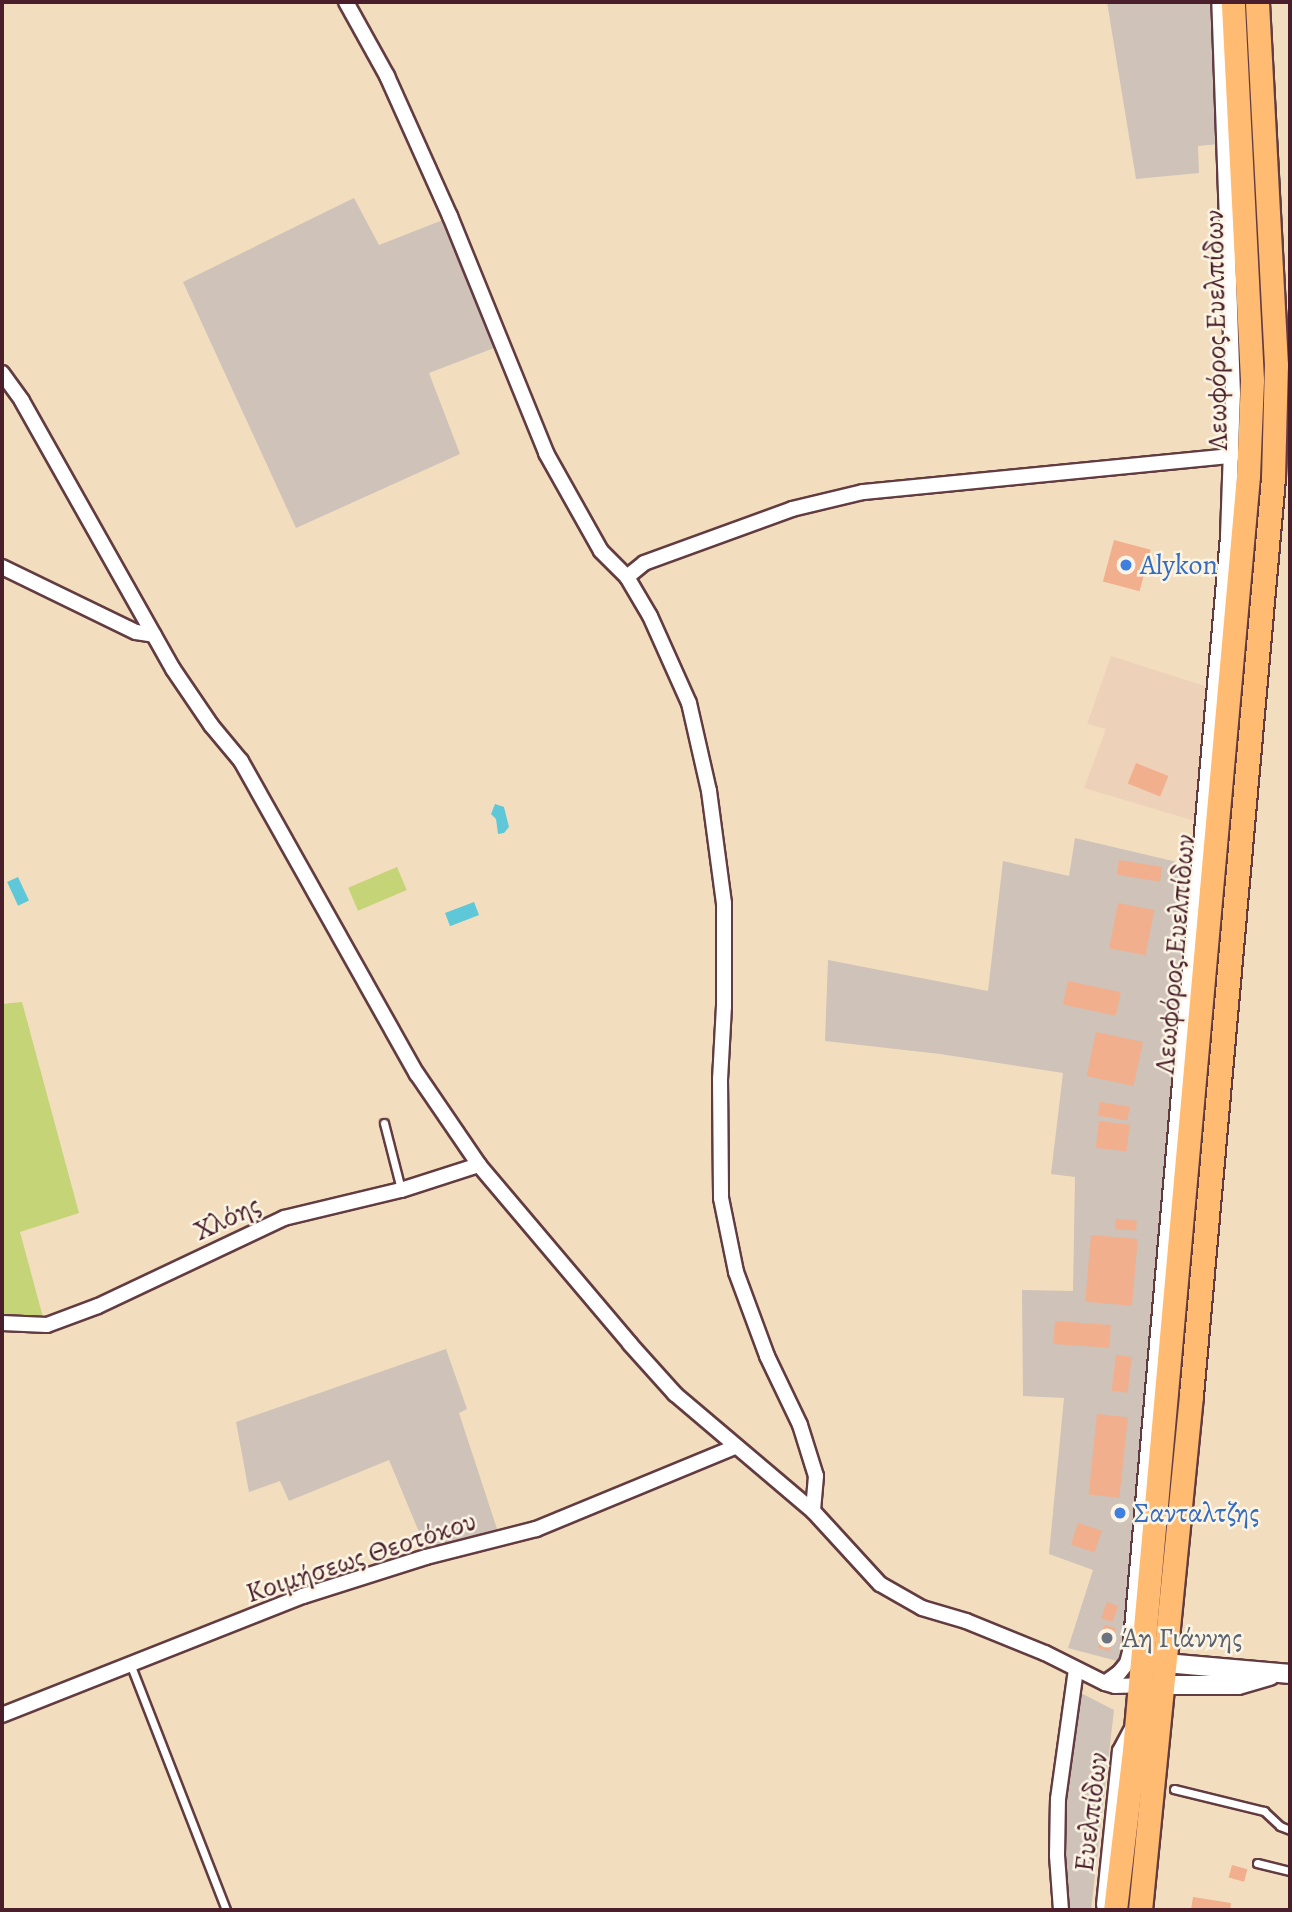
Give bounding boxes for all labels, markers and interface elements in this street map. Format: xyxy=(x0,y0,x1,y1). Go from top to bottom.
street label: Λεωφόρος Ευελπίδων xyxy=(1197,210,1235,450)
place label: Alykon xyxy=(1140,548,1218,582)
marker: Alykon xyxy=(1118,557,1134,573)
street label: Λεωφόρος Ευελπίδων xyxy=(1148,833,1202,1075)
street label: Χλόης xyxy=(188,1188,266,1248)
place label: Σανταλτζης xyxy=(1134,1496,1259,1530)
street label: Κοιμήσεως Θεοτόκου xyxy=(242,1504,480,1610)
marker: Σανταλτζης xyxy=(1112,1505,1128,1521)
place label: Άη Γιάννης xyxy=(1121,1621,1242,1655)
marker: Άη Γιάννης xyxy=(1099,1630,1115,1646)
street label: Ευελπίδων xyxy=(1067,1750,1115,1874)

